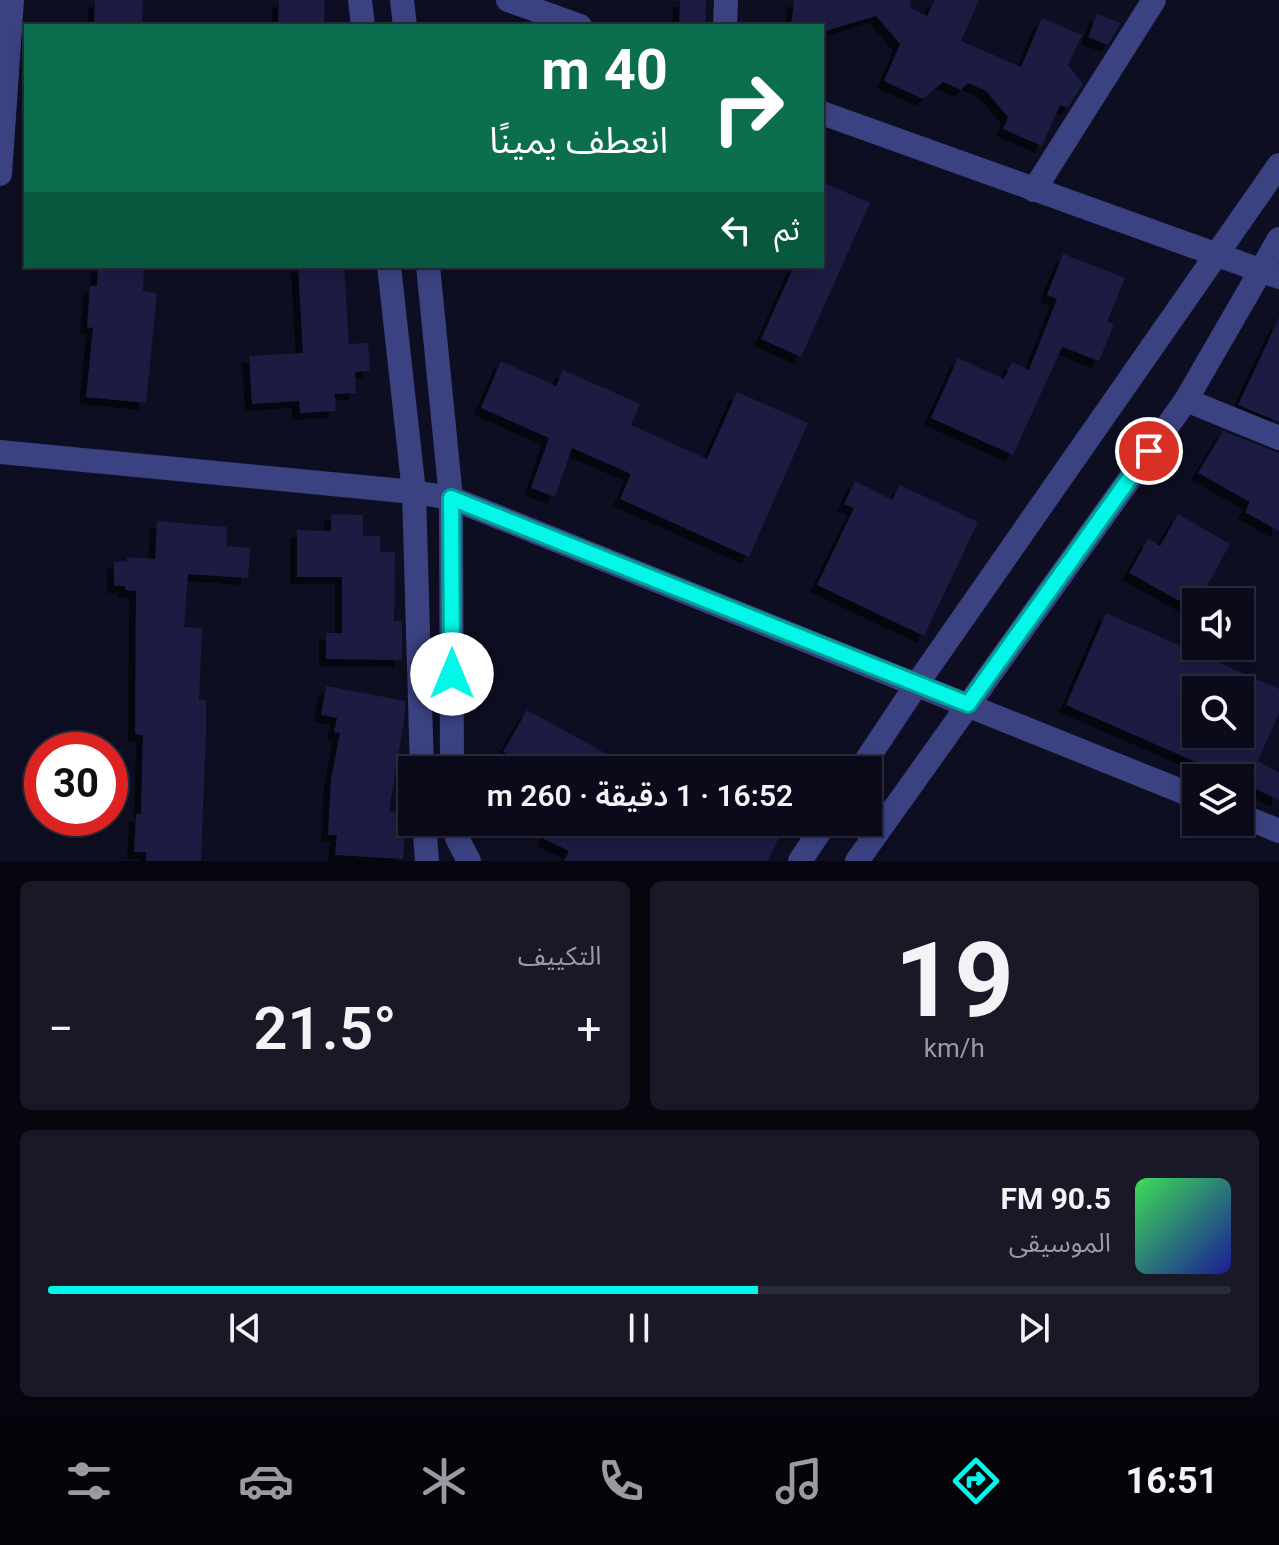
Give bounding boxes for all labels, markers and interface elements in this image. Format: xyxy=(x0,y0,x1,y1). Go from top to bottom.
text: 40 m xyxy=(541,37,668,103)
icon: right xyxy=(696,56,800,160)
text: انعطف يمينًا xyxy=(489,120,668,162)
icon: left xyxy=(714,208,758,252)
text: ثم xyxy=(774,212,800,247)
pin xyxy=(1115,417,1183,485)
icon: arrive xyxy=(1127,429,1171,473)
map controls xyxy=(1182,588,1254,836)
button: sound xyxy=(1182,588,1254,660)
position arrow xyxy=(410,632,494,716)
button: search xyxy=(1182,676,1254,748)
speed limit sign: 30 xyxy=(24,732,128,836)
button: layers xyxy=(1182,764,1254,836)
text: 16:52 · 1 دقيقة · 260 m xyxy=(487,778,793,813)
text: 19 xyxy=(895,920,1014,1041)
text: التكييف xyxy=(518,941,602,971)
text: 21.5° xyxy=(253,993,396,1064)
text: − xyxy=(48,1003,73,1055)
text: + xyxy=(577,1003,601,1055)
text: km/h xyxy=(924,1033,985,1063)
text: 90.5 FM xyxy=(1000,1181,1111,1216)
text: الموسيقى xyxy=(1009,1228,1111,1258)
icon: previous xyxy=(223,1306,267,1350)
icon: pause xyxy=(617,1306,661,1350)
icon: next xyxy=(1012,1306,1056,1350)
icon: filters xyxy=(61,1453,117,1509)
icon: car xyxy=(238,1453,294,1509)
icon: climate xyxy=(416,1453,472,1509)
icon: phone xyxy=(593,1453,649,1509)
icon: music xyxy=(771,1453,827,1509)
icon: directions xyxy=(948,1453,1004,1509)
text: 16:51 xyxy=(1126,1460,1218,1502)

